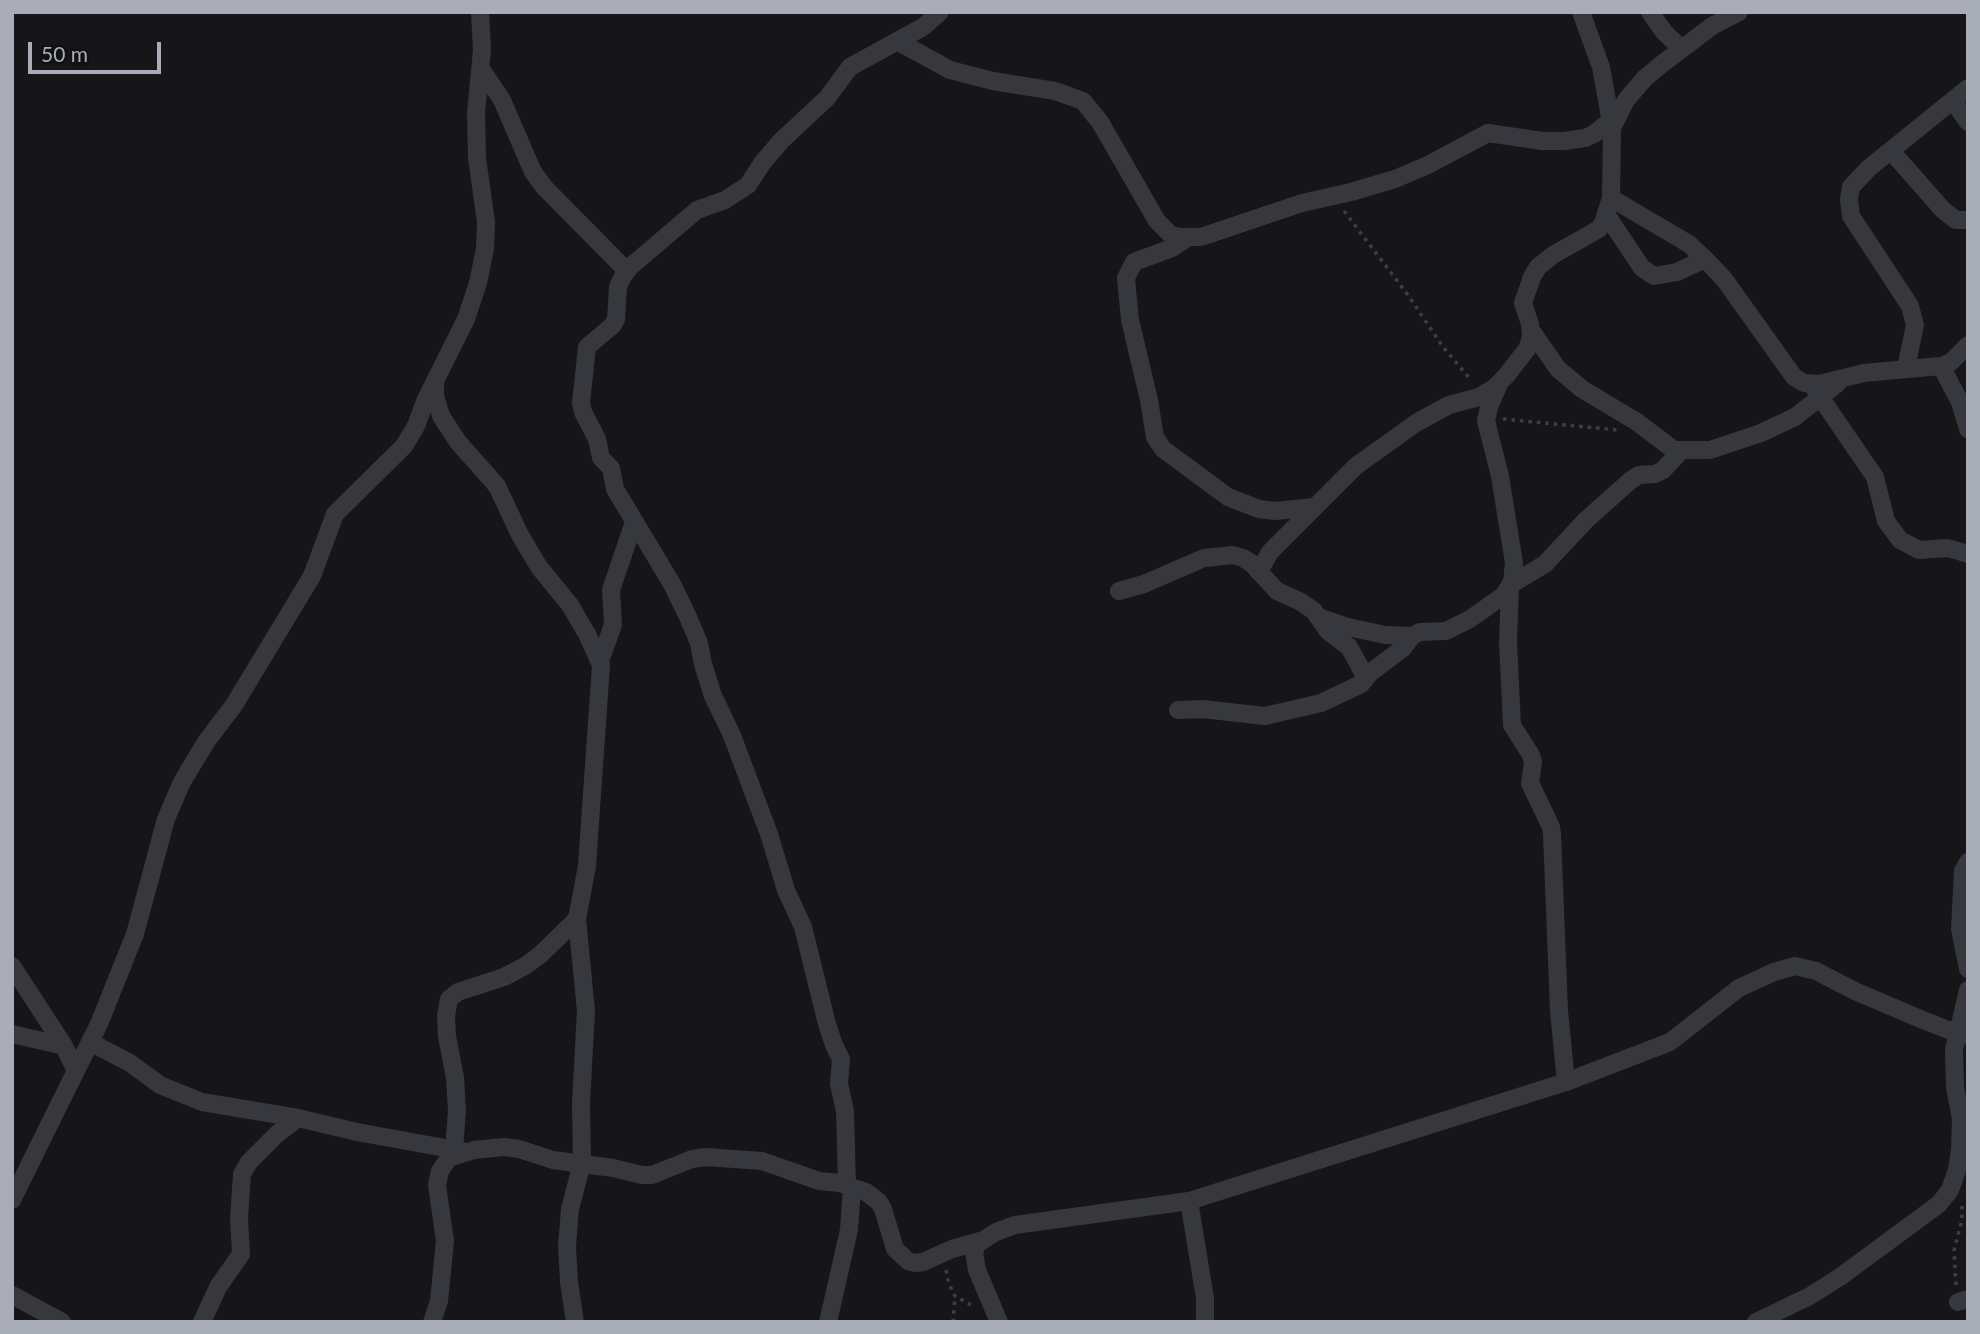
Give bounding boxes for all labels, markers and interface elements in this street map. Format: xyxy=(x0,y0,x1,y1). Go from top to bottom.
scale bar xyxy=(32,28,164,72)
text: 50 m xyxy=(41,41,88,66)

